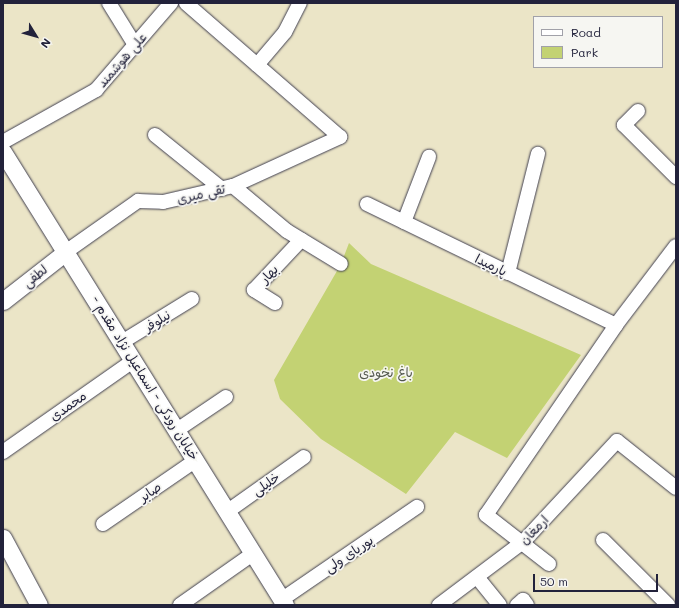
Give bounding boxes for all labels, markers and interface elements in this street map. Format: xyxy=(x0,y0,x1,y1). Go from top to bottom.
north arrow xyxy=(16,16,56,56)
legend xyxy=(533,16,663,68)
text: Road xyxy=(571,24,601,40)
street label: علی هوشمند xyxy=(94,30,150,90)
text: N xyxy=(37,36,54,51)
text: Park xyxy=(571,44,598,60)
street label: تقی میری xyxy=(175,181,227,207)
street label: پارمیدا xyxy=(472,251,510,279)
street label: لطفی xyxy=(19,261,51,291)
street label: بهار xyxy=(257,261,281,287)
street label: - خیابان رودکی - اسماعیل نژاد مقدم xyxy=(88,293,202,463)
street label: نیلوفر xyxy=(141,307,173,335)
park label: باغ نخودی xyxy=(359,364,413,380)
street label: محمدی xyxy=(47,388,89,424)
street label: خلیلی xyxy=(249,469,283,499)
street label: صابر xyxy=(136,479,164,505)
street label: ارمغان xyxy=(516,512,552,548)
street label: پوریای ولی xyxy=(322,532,376,576)
scale bar xyxy=(535,566,660,592)
text: 50 m xyxy=(540,573,568,589)

